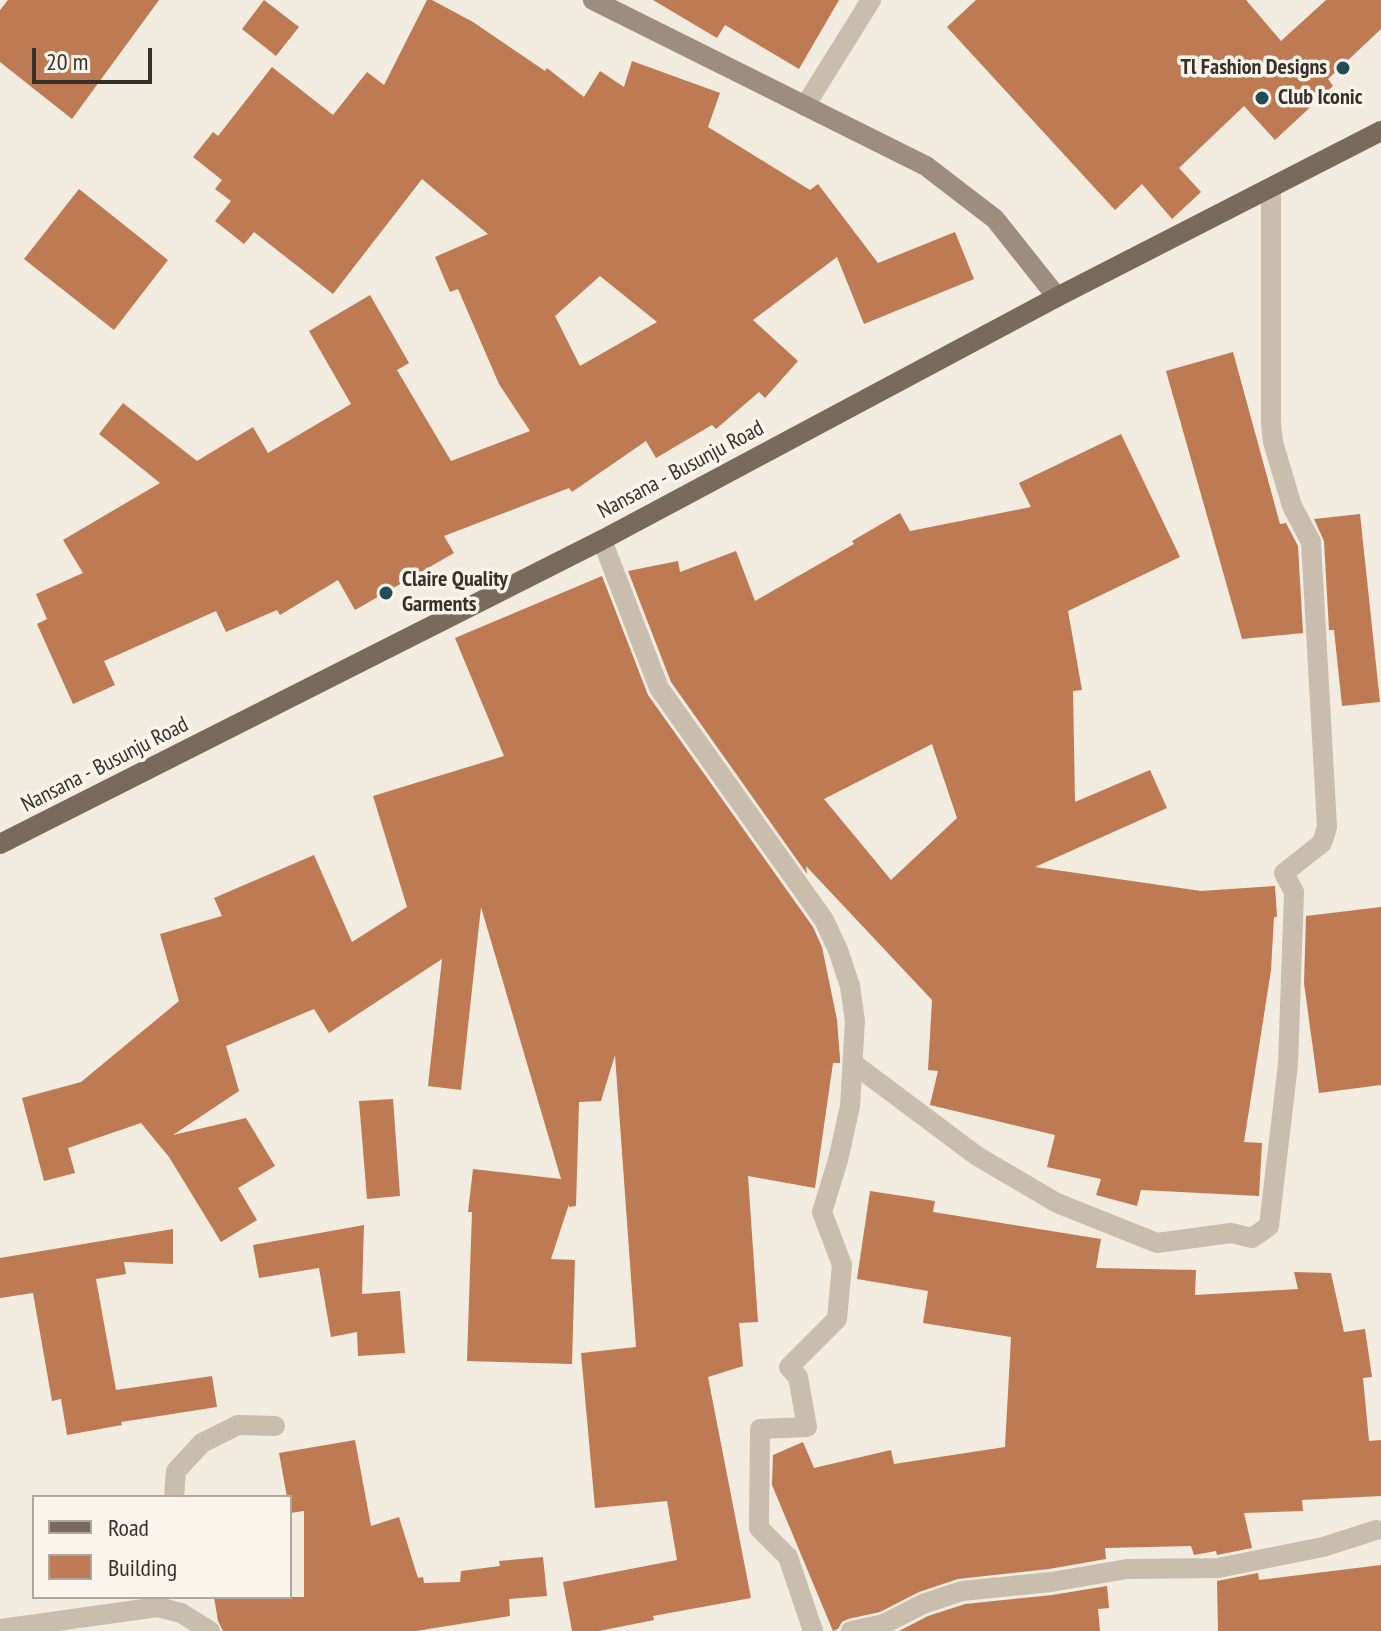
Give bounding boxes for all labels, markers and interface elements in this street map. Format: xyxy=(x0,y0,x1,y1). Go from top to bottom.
scale bar xyxy=(36,32,156,82)
text: 20 m xyxy=(46,46,88,77)
place label: Tl Fashion Designs xyxy=(1181,55,1327,81)
marker: Tl Fashion Designs xyxy=(1334,59,1352,77)
place label: Club Iconic xyxy=(1278,85,1362,111)
marker: Club Iconic xyxy=(1253,89,1271,107)
street label: Nansana - Busunju Road xyxy=(594,415,768,525)
place label: Claire Quality Garments xyxy=(402,567,508,618)
marker: Claire Quality Garments xyxy=(377,584,395,602)
street label: Nansana - Busunju Road xyxy=(17,712,193,818)
legend xyxy=(32,1495,292,1599)
text: Road xyxy=(108,1512,149,1543)
text: Building xyxy=(108,1552,177,1583)

